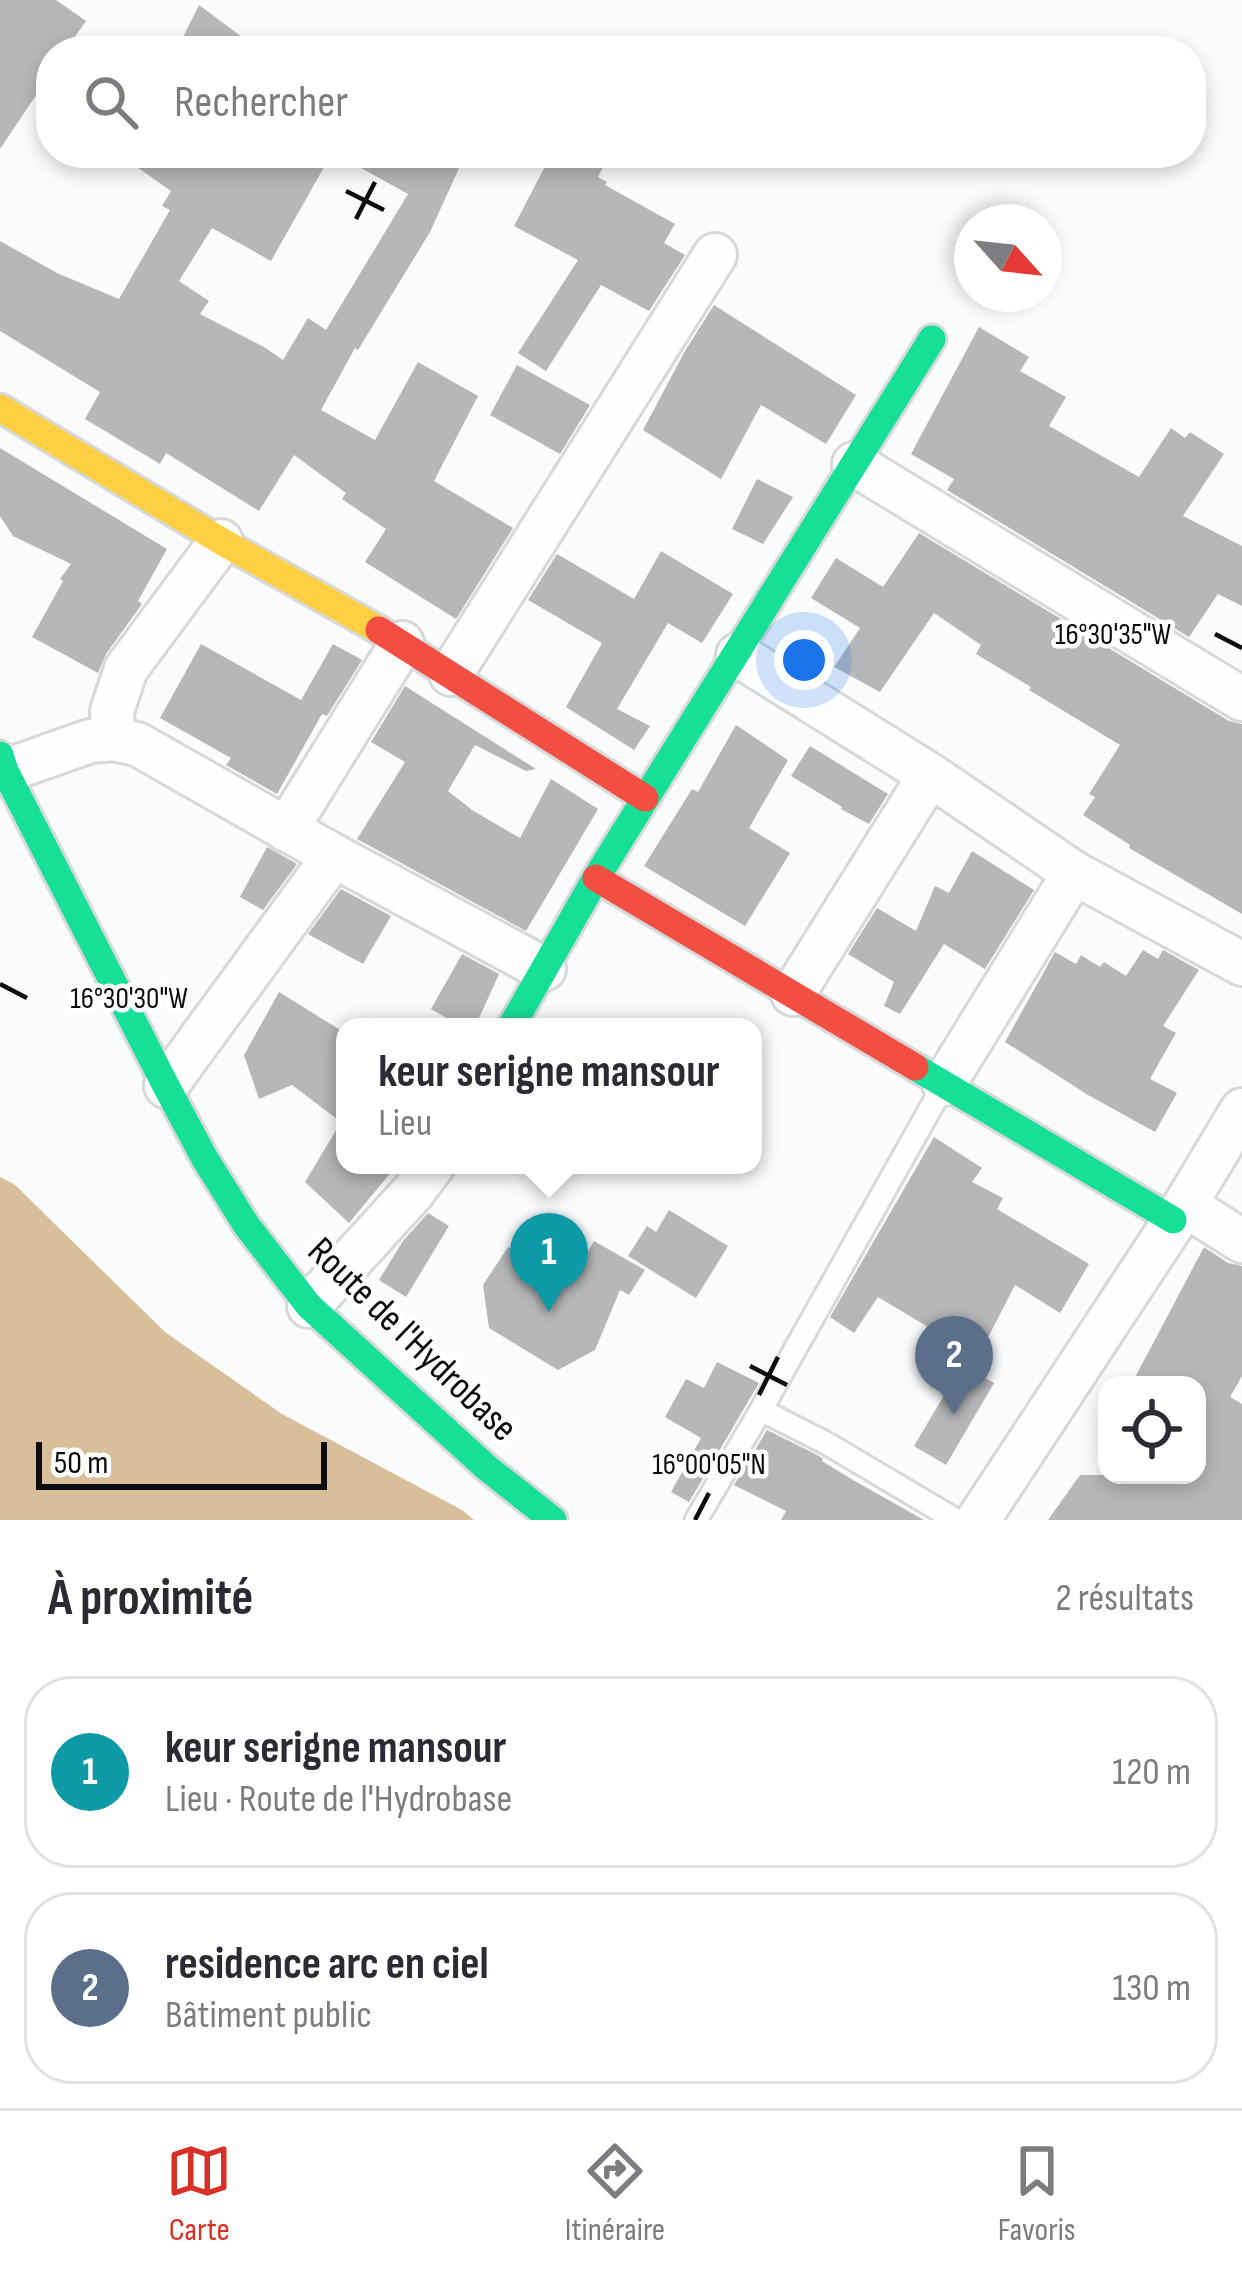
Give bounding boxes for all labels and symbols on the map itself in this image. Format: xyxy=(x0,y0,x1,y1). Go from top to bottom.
north arrow xyxy=(954,204,1062,312)
text: 16°30'35"W xyxy=(1055,617,1172,653)
your location xyxy=(774,630,834,690)
text: 16°30'30"W xyxy=(70,981,188,1017)
pin: 1 xyxy=(510,1213,588,1312)
street label: Route de l'Hydrobase xyxy=(297,1228,527,1452)
pin: 2 xyxy=(915,1316,993,1415)
scale bar xyxy=(36,1436,327,1489)
text: 16°00'05"N xyxy=(652,1447,766,1483)

